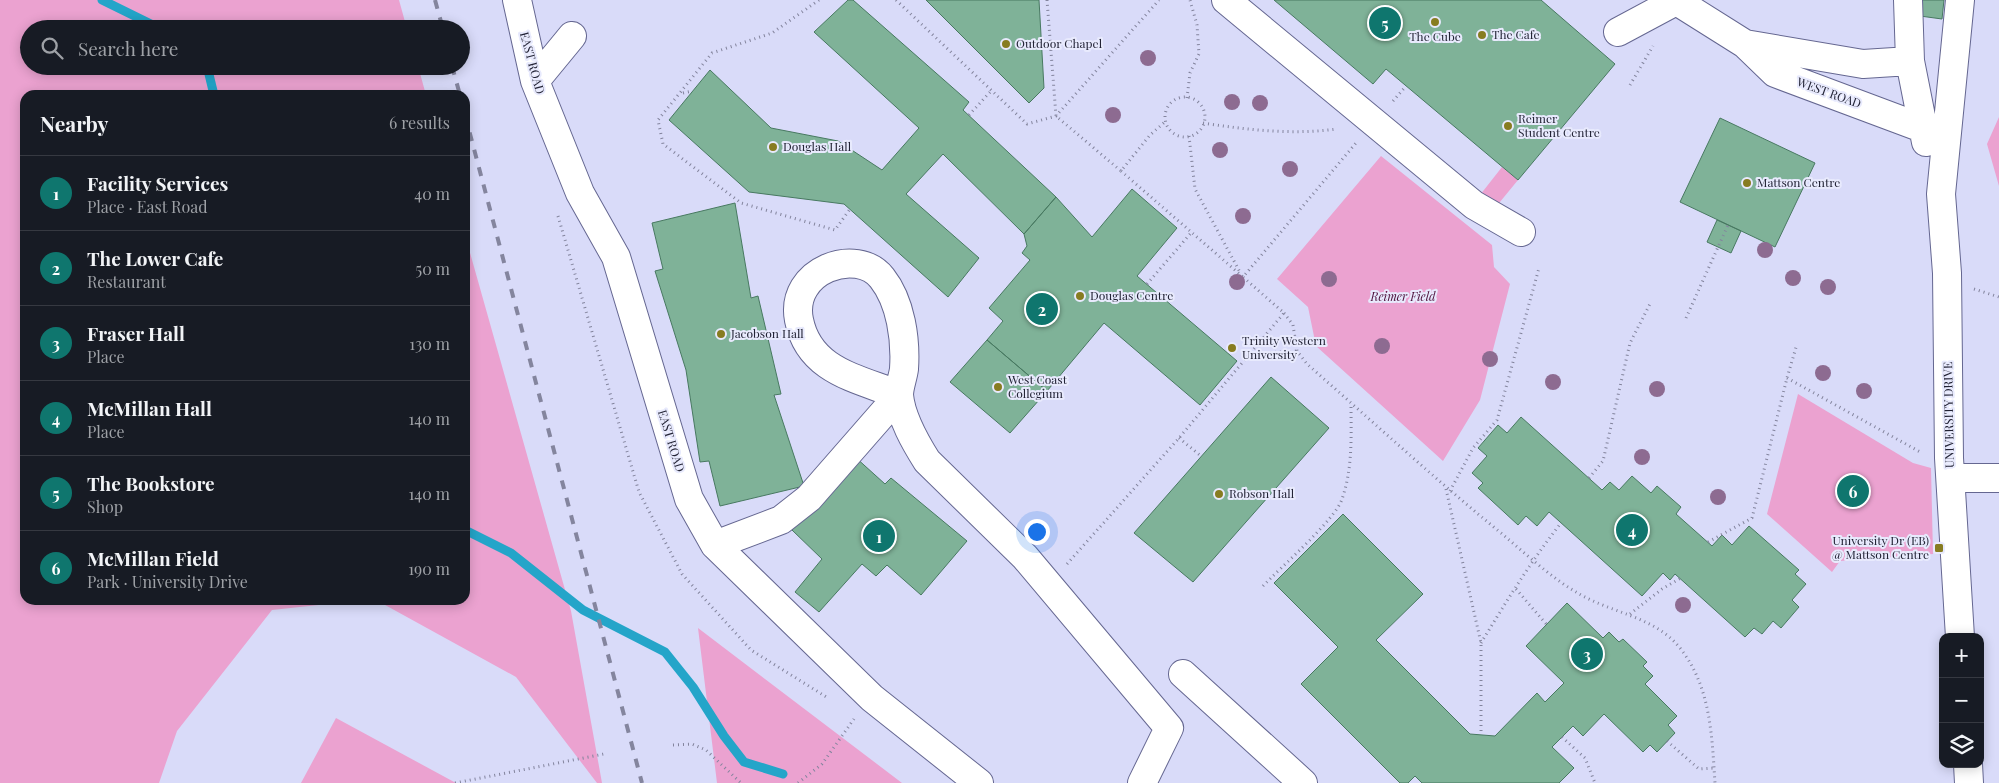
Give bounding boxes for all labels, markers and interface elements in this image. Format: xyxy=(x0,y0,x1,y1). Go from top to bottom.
pin: 5 xyxy=(1369,4,1401,42)
marker: The Cube xyxy=(1429,16,1441,28)
search box xyxy=(20,20,470,75)
place label: The Cafe xyxy=(1492,26,1540,42)
place label: The Cube xyxy=(1409,28,1461,44)
marker: The Cafe xyxy=(1476,29,1488,41)
street label: EAST ROAD xyxy=(517,30,549,96)
icon: search xyxy=(38,34,66,62)
text: Search here xyxy=(78,35,178,61)
place label: Outdoor Chapel xyxy=(1016,35,1103,51)
marker: Outdoor Chapel xyxy=(1000,38,1012,50)
street label: WEST ROAD xyxy=(1794,73,1864,111)
text: Nearby xyxy=(40,109,109,137)
place label: Reimer Student Centre xyxy=(1518,110,1600,140)
text: 6 results xyxy=(389,112,450,133)
marker: Reimer Student Centre xyxy=(1502,120,1514,132)
place label: Douglas Hall xyxy=(783,138,852,154)
marker: Douglas Hall xyxy=(767,141,779,153)
text: Facility Services xyxy=(87,170,228,196)
place label: Mattson Centre xyxy=(1757,174,1840,190)
marker: Mattson Centre xyxy=(1741,177,1753,189)
text: 1 xyxy=(53,183,59,204)
text: 40 m xyxy=(414,183,450,204)
text: Place · East Road xyxy=(87,196,207,217)
text: The Lower Cafe xyxy=(87,245,223,271)
text: 2 xyxy=(52,258,60,279)
text: 50 m xyxy=(416,258,450,279)
text: Restaurant xyxy=(87,271,166,292)
place label: Douglas Centre xyxy=(1090,287,1173,303)
park label: Reimer Field xyxy=(1369,288,1436,304)
pin: 2 xyxy=(1026,290,1058,328)
marker: Douglas Centre xyxy=(1074,290,1086,302)
text: Fraser Hall xyxy=(87,320,185,346)
place label: Jacobson Hall xyxy=(730,325,804,341)
marker: Jacobson Hall xyxy=(715,328,727,340)
place label: Trinity Western University xyxy=(1242,332,1326,362)
text: 3 xyxy=(52,333,60,354)
text: 130 m xyxy=(409,333,450,354)
marker: Trinity Western University xyxy=(1226,342,1238,354)
text: Place xyxy=(87,346,125,367)
street label: UNIVERSITY DRIVE xyxy=(1939,362,1957,468)
place label: West Coast Collegium xyxy=(1007,371,1068,401)
marker: West Coast Collegium xyxy=(992,381,1004,393)
text: McMillan Hall xyxy=(87,395,212,421)
text: 4 xyxy=(52,408,60,429)
text: 140 m xyxy=(408,408,450,429)
street label: EAST ROAD xyxy=(655,408,689,474)
text: Place xyxy=(87,421,125,442)
text: The Bookstore xyxy=(87,470,215,496)
pin: 6 xyxy=(1837,472,1869,510)
text: 5 xyxy=(52,483,60,504)
text: 140 m xyxy=(408,483,450,504)
place label: Robson Hall xyxy=(1229,485,1295,501)
marker: Robson Hall xyxy=(1213,488,1225,500)
text: Shop xyxy=(87,496,123,517)
pin: 4 xyxy=(1616,511,1648,549)
pin: 1 xyxy=(863,517,895,555)
your location xyxy=(1024,519,1050,545)
place label: University Dr (EB) @ Mattson Centre xyxy=(1832,532,1929,562)
marker: University Dr (EB) @ Mattson Centre xyxy=(1933,542,1945,554)
text: McMillan Field xyxy=(87,545,219,571)
text: 6 xyxy=(52,558,60,579)
text: 190 m xyxy=(408,558,450,579)
text: Park · University Drive xyxy=(87,571,248,592)
map controls xyxy=(1939,633,1984,768)
button: + xyxy=(1939,633,1984,678)
pin: 3 xyxy=(1571,635,1603,673)
button: − xyxy=(1939,678,1984,723)
button: layers xyxy=(1939,723,1984,768)

